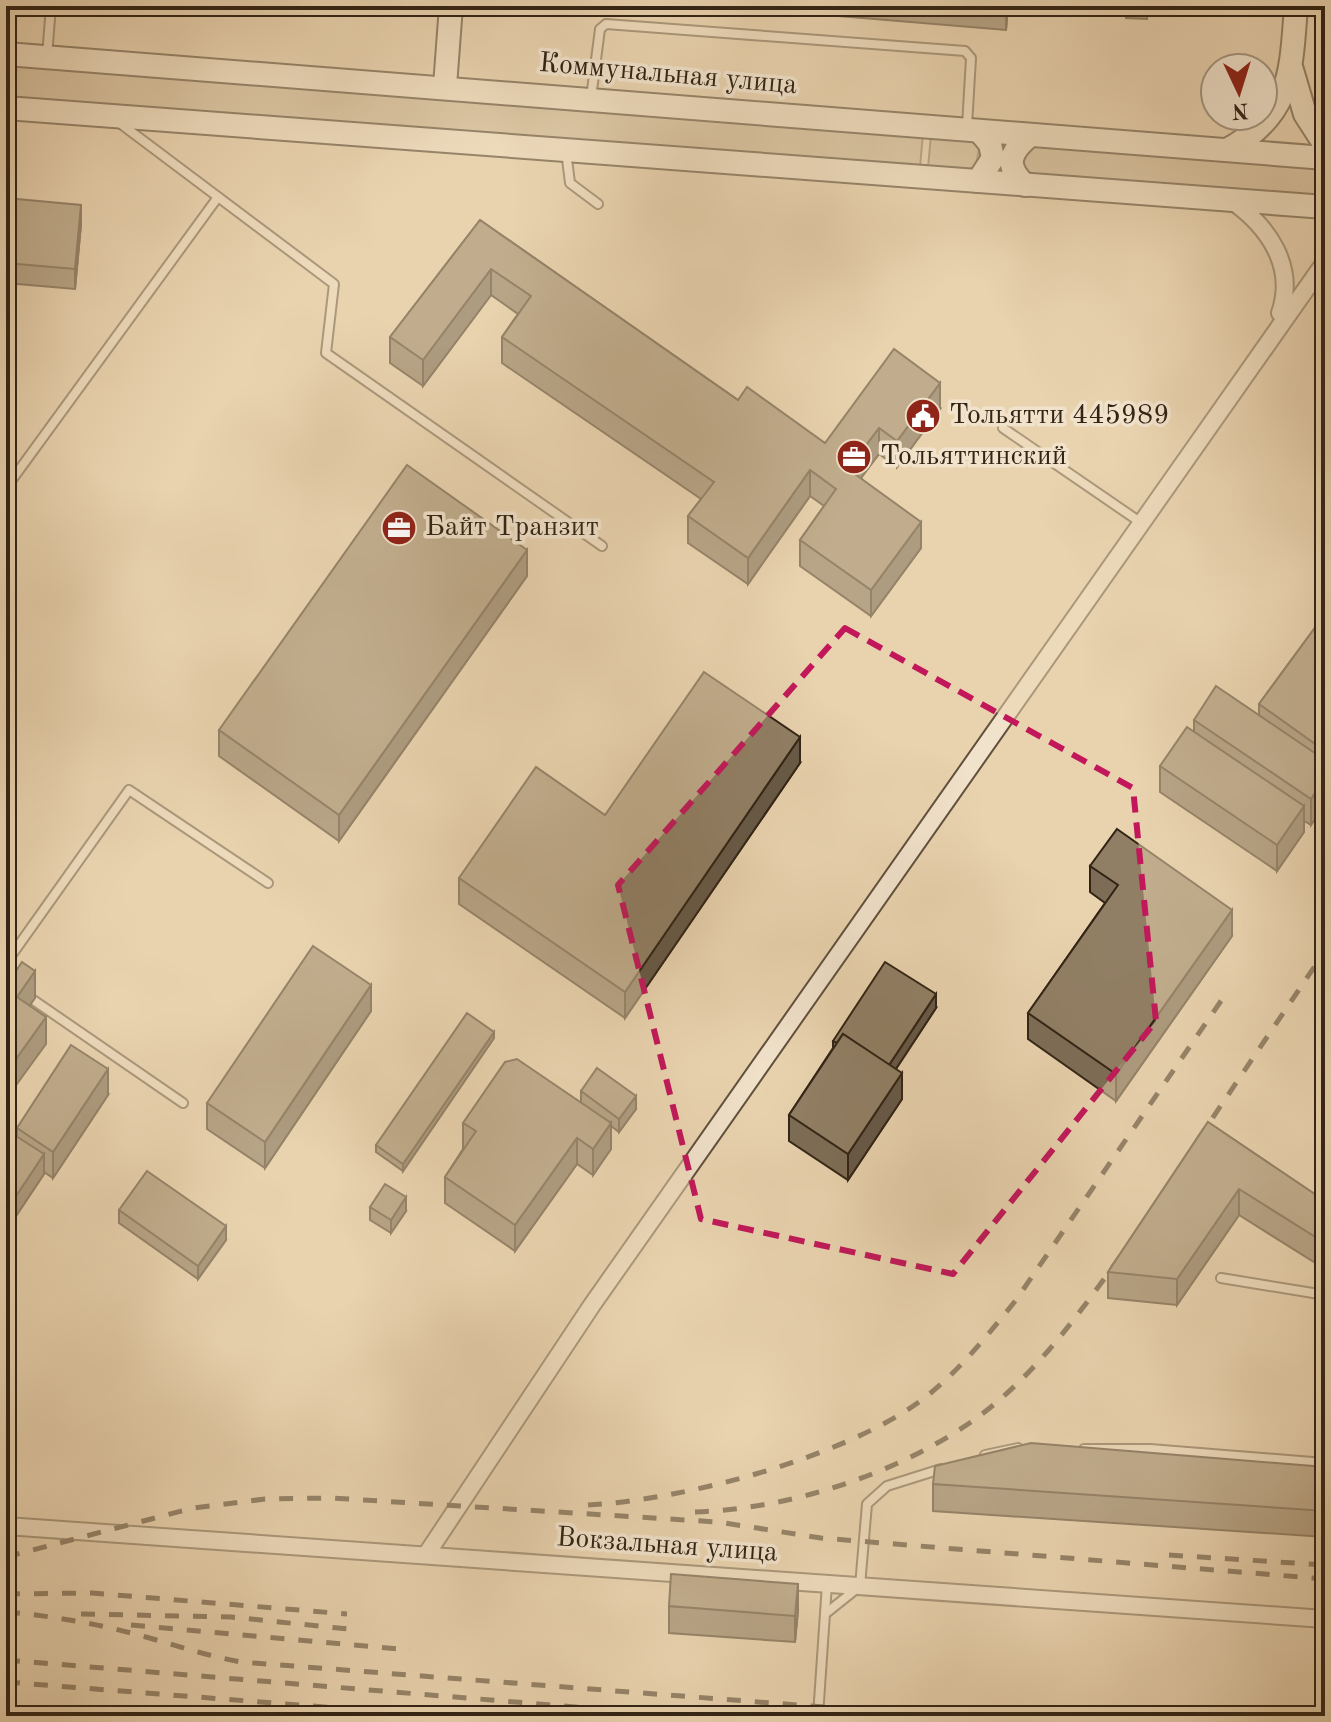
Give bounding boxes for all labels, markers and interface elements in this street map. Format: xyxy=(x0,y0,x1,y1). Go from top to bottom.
street label: Коммунальная улица xyxy=(538,50,799,100)
north arrow xyxy=(1199,52,1279,132)
text: N xyxy=(1231,98,1249,122)
public building icon: Тольятти 445989 xyxy=(904,397,942,435)
place label: Тольятти 445989 xyxy=(949,402,1169,430)
office icon: Тольяттинский xyxy=(835,438,873,476)
place label: Тольяттинский xyxy=(880,443,1067,471)
office icon: Байт Транзит xyxy=(380,509,418,547)
place label: Байт Транзит xyxy=(425,514,599,542)
street label: Вокзальная улица xyxy=(555,1524,779,1568)

